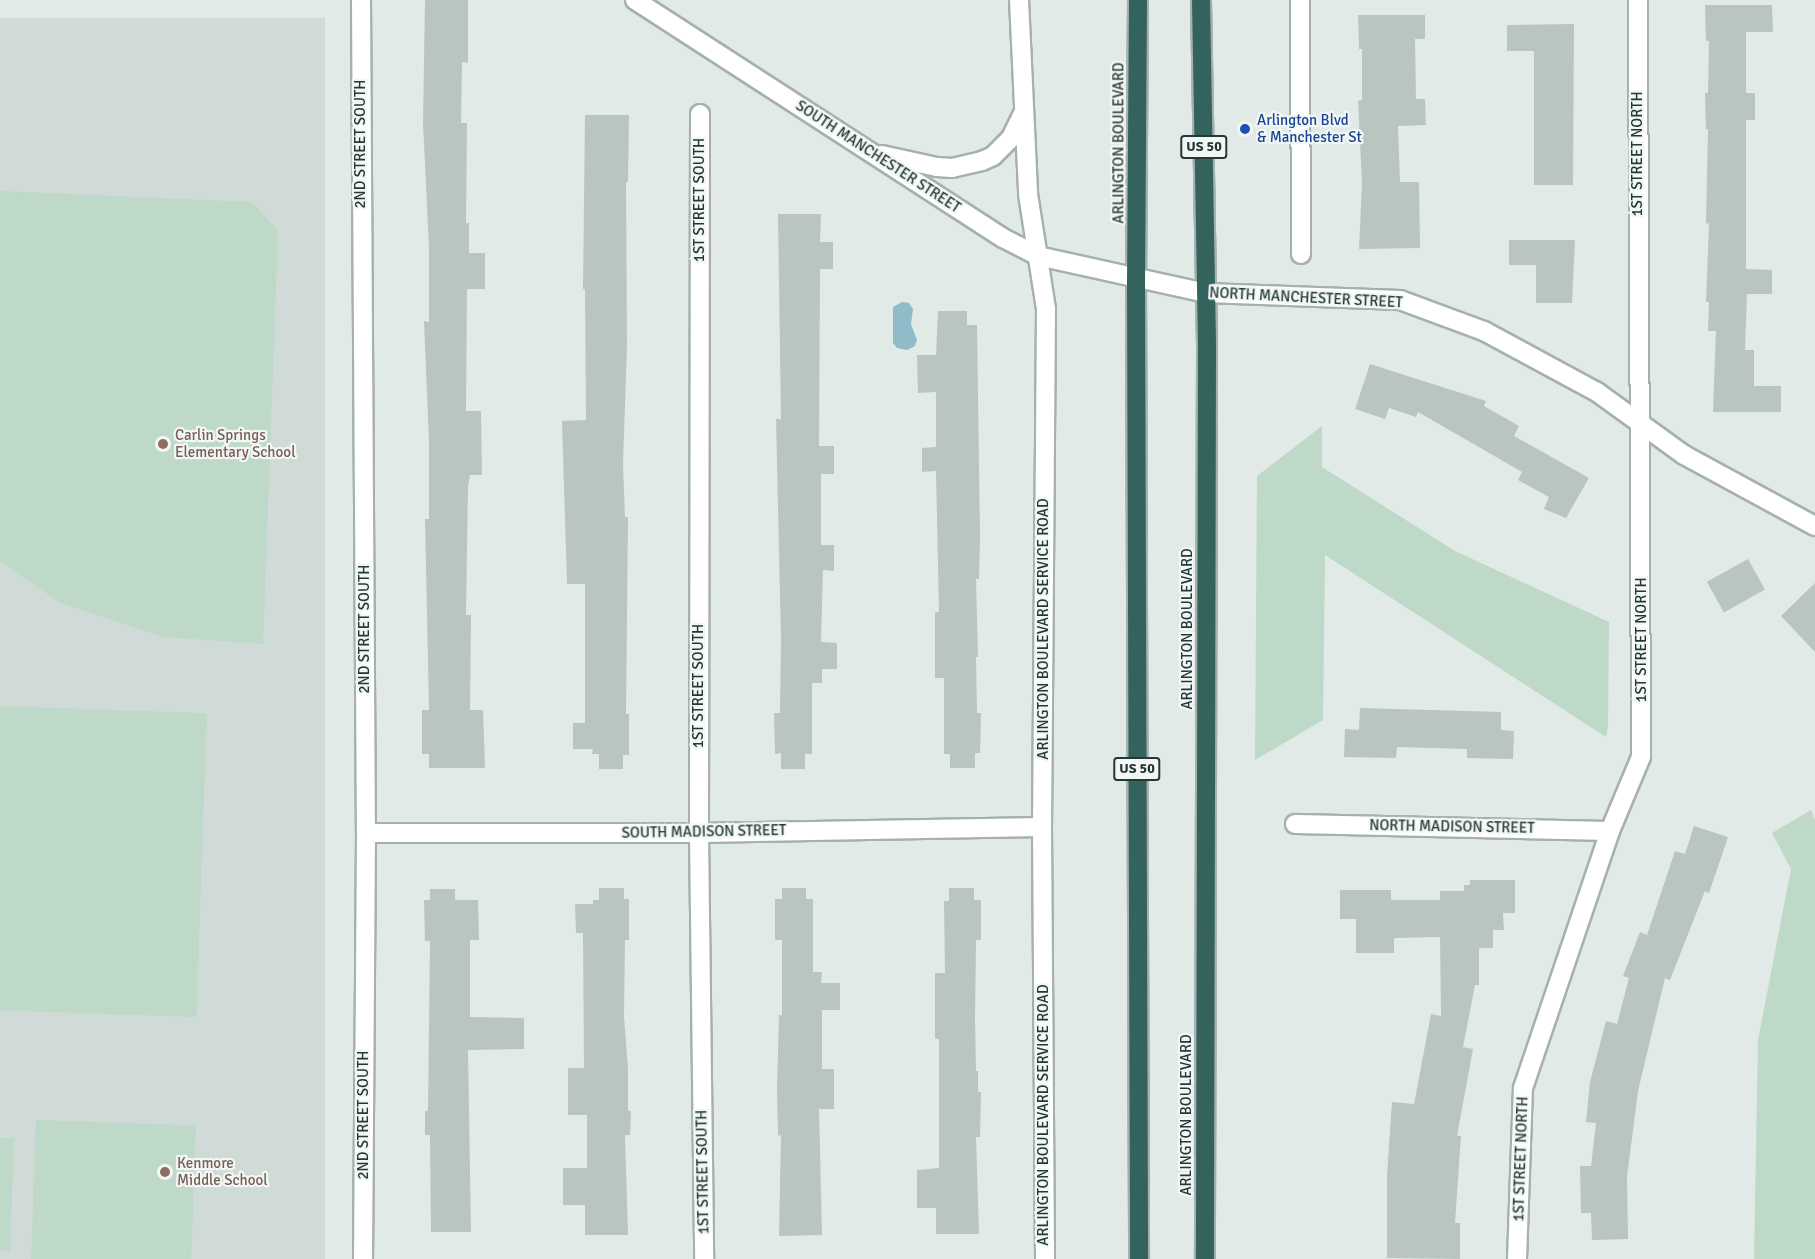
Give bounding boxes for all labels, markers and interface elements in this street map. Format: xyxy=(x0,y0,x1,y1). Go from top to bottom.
street label: ARLINGTON BOULEVARD xyxy=(1110,62,1128,224)
street label: 2ND STREET SOUTH xyxy=(352,80,370,208)
street label: 1ST STREET NORTH xyxy=(1629,91,1647,217)
street label: SOUTH MANCHESTER STREET xyxy=(792,97,964,217)
place label: Arlington Blvd & Manchester St xyxy=(1257,111,1362,146)
marker: Arlington Blvd & Manchester St xyxy=(1238,122,1252,136)
road number: US 50 xyxy=(1180,136,1228,158)
street label: 1ST STREET SOUTH xyxy=(691,138,709,262)
street label: NORTH MANCHESTER STREET xyxy=(1209,284,1403,312)
place label: Carlin Springs Elementary School xyxy=(175,426,296,461)
marker: Carlin Springs Elementary School xyxy=(156,437,170,451)
street label: ARLINGTON BOULEVARD SERVICE ROAD xyxy=(1035,498,1053,760)
street label: ARLINGTON BOULEVARD xyxy=(1179,548,1197,710)
street label: 2ND STREET SOUTH xyxy=(356,565,374,693)
street label: 1ST STREET NORTH xyxy=(1633,577,1651,703)
street label: 1ST STREET SOUTH xyxy=(690,624,708,748)
road number: US 50 xyxy=(1113,758,1161,780)
street label: NORTH MADISON STREET xyxy=(1369,817,1535,837)
street label: SOUTH MADISON STREET xyxy=(621,822,787,842)
street label: ARLINGTON BOULEVARD SERVICE ROAD xyxy=(1035,984,1053,1246)
street label: ARLINGTON BOULEVARD xyxy=(1178,1034,1196,1196)
street label: 2ND STREET SOUTH xyxy=(355,1051,373,1179)
street label: 1ST STREET NORTH xyxy=(1510,1096,1532,1222)
street label: 1ST STREET SOUTH xyxy=(693,1110,713,1234)
place label: Kenmore Middle School xyxy=(177,1154,268,1189)
marker: Kenmore Middle School xyxy=(158,1165,172,1179)

